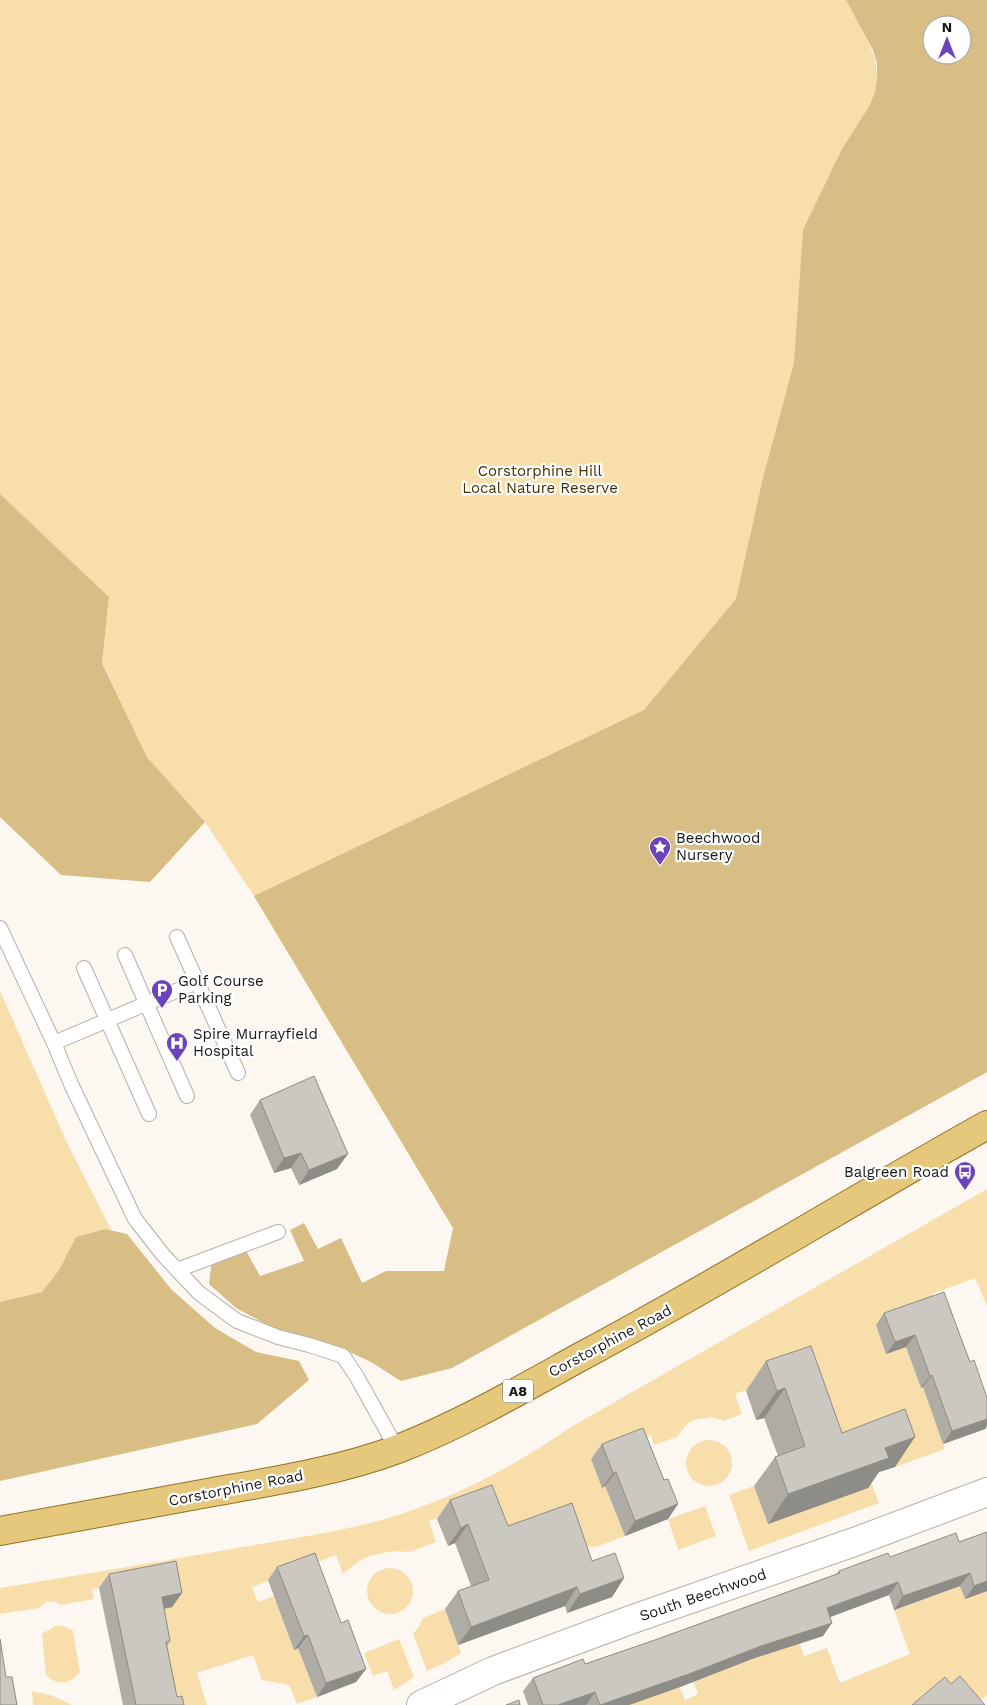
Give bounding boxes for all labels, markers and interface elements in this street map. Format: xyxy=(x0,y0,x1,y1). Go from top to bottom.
north arrow xyxy=(922,15,972,65)
text: N xyxy=(942,19,952,35)
park label: Corstorphine Hill Local Nature Reserve xyxy=(462,462,618,497)
place label: Beechwood Nursery xyxy=(676,829,760,864)
place icon: Beechwood Nursery xyxy=(648,835,672,866)
place label: Golf Course Parking xyxy=(178,972,264,1007)
parking icon: Golf Course Parking xyxy=(150,978,174,1009)
place label: Spire Murrayfield Hospital xyxy=(193,1025,318,1060)
hospital icon: Spire Murrayfield Hospital xyxy=(165,1031,189,1062)
bus stop icon: Balgreen Road xyxy=(953,1160,977,1191)
place label: Balgreen Road xyxy=(844,1163,949,1181)
street label: Corstorphine Road xyxy=(545,1301,675,1381)
road number: A8 xyxy=(503,1380,533,1402)
street label: Corstorphine Road xyxy=(167,1466,305,1510)
street label: South Beechwood xyxy=(637,1565,769,1625)

